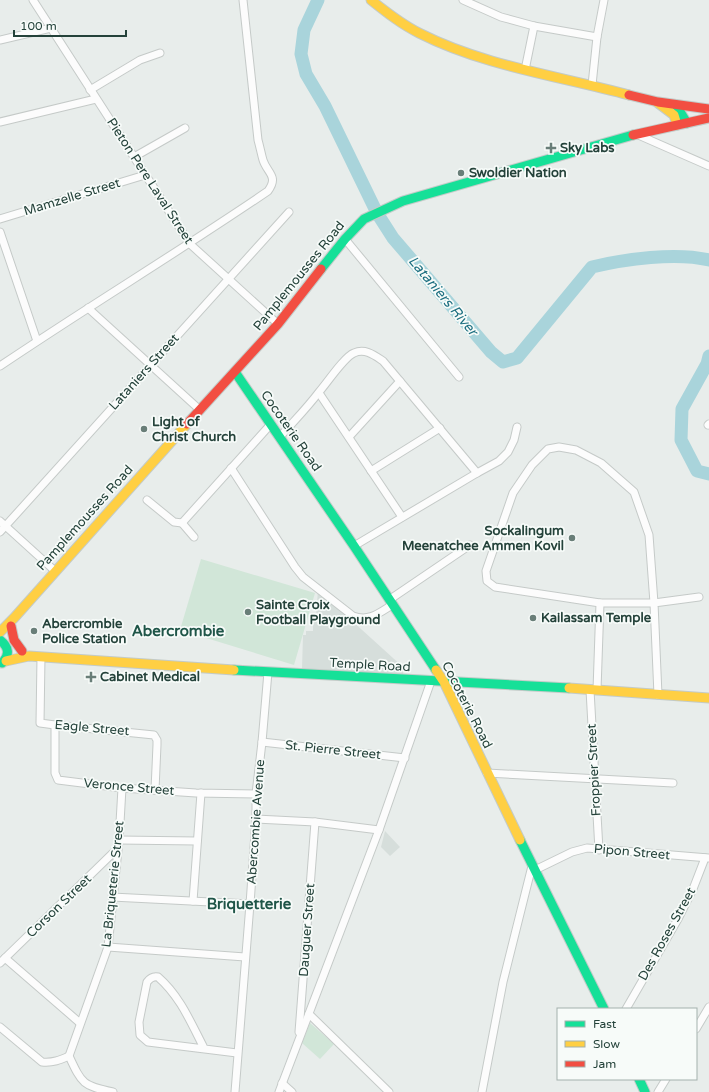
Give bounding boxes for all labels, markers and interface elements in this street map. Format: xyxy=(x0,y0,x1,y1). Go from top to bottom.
scale bar xyxy=(14,12,126,38)
text: 100 m xyxy=(20,19,57,33)
street label: Pieton Pere Laval Street xyxy=(103,115,197,247)
place label: Sky Labs xyxy=(560,140,615,156)
marker: Sky Labs xyxy=(545,142,557,154)
place label: Swoldier Nation xyxy=(469,165,567,181)
marker: Swoldier Nation xyxy=(456,168,466,178)
street label: Mamzelle Street xyxy=(22,175,122,219)
street label: Pamplemousses Road xyxy=(250,218,348,334)
water label: Lataniers River xyxy=(405,253,482,341)
street label: Lataniers Street xyxy=(106,331,182,413)
street label: Cocoterie Road xyxy=(257,387,325,475)
place label: Light of Christ Church xyxy=(152,414,236,445)
marker: Light of Christ Church xyxy=(139,424,149,434)
street label: Pamplemousses Road xyxy=(33,462,137,574)
place label: Sockalingum Meenatchee Ammen Kovil xyxy=(402,523,564,554)
marker: Sockalingum Meenatchee Ammen Kovil xyxy=(567,533,577,543)
place label: Sainte Croix Football Playground xyxy=(256,597,380,628)
marker: Sainte Croix Football Playground xyxy=(243,607,253,617)
place label: Kailassam Temple xyxy=(541,610,652,626)
marker: Kailassam Temple xyxy=(528,613,538,623)
place label: Abercrombie Police Station xyxy=(42,616,126,647)
district label: Abercrombie xyxy=(132,622,225,640)
marker: Abercrombie Police Station xyxy=(29,626,39,636)
street label: Temple Road xyxy=(329,655,411,675)
street label: Cocoterie Road xyxy=(438,659,496,751)
place label: Cabinet Medical xyxy=(100,669,200,685)
marker: Cabinet Medical xyxy=(85,671,97,683)
street label: Eagle Street xyxy=(54,717,130,739)
street label: Froppier Street xyxy=(584,723,604,817)
street label: St. Pierre Street xyxy=(284,737,382,763)
street label: Abercombie Avenue xyxy=(244,759,268,885)
street label: Veronce Street xyxy=(83,775,175,799)
street label: La Briqueterie Street xyxy=(98,820,128,948)
street label: Pipon Street xyxy=(593,841,671,863)
street label: Corson Street xyxy=(23,871,95,941)
street label: Dauguer Street xyxy=(296,883,318,977)
street label: Des Roses Street xyxy=(635,885,699,983)
district label: Briquetterie xyxy=(207,895,292,914)
legend xyxy=(557,1008,697,1080)
text: Fast xyxy=(593,1017,617,1031)
text: Slow xyxy=(593,1037,620,1051)
text: Jam xyxy=(593,1057,616,1071)

